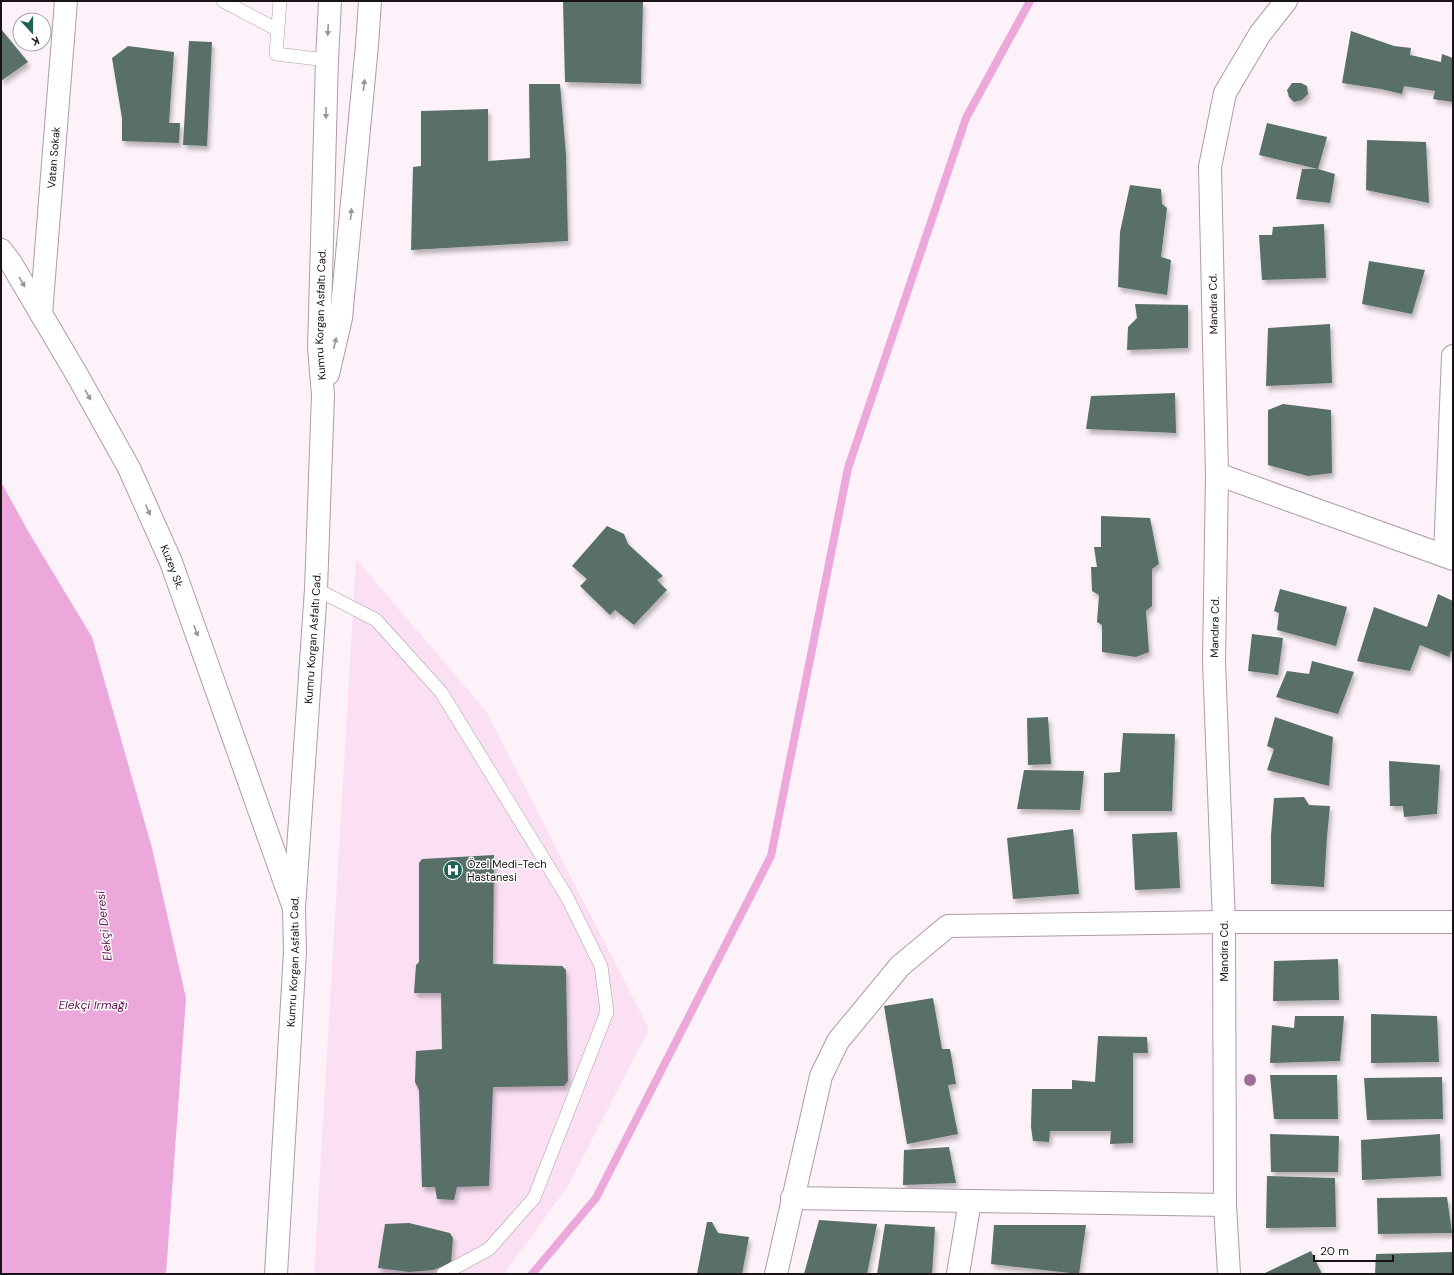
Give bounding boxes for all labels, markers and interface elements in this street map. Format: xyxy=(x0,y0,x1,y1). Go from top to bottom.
north arrow xyxy=(12,12,52,52)
one-way arrow xyxy=(325,24,332,36)
text: K xyxy=(30,34,41,49)
one-way arrow xyxy=(360,79,367,91)
one-way arrow xyxy=(322,107,329,119)
street label: Vatan Sokak xyxy=(44,126,63,189)
one-way arrow xyxy=(348,208,354,220)
street label: Kumru Korgan Asfaltı Cad. xyxy=(312,249,329,381)
street label: Mandıra Cd. xyxy=(1205,273,1221,335)
one-way arrow xyxy=(19,276,26,288)
one-way arrow xyxy=(333,337,339,349)
one-way arrow xyxy=(84,389,91,401)
one-way arrow xyxy=(145,504,151,516)
street label: Kuzey Sk. xyxy=(157,542,187,591)
street label: Kumru Korgan Asfaltı Cad. xyxy=(301,573,324,704)
street label: Mandıra Cd. xyxy=(1207,597,1222,658)
one-way arrow xyxy=(193,625,199,637)
place label: Özel Medi-Tech Hastanesi xyxy=(467,857,547,884)
hospital icon: Özel Medi-Tech Hastanesi xyxy=(442,859,464,881)
water label: Elekçi Deresi xyxy=(92,889,116,962)
street label: Kumru Korgan Asfaltı Cad. xyxy=(284,896,302,1027)
street label: Mandıra Cd. xyxy=(1217,921,1231,981)
water label: Elekçi Irmağı xyxy=(59,997,128,1013)
scale bar xyxy=(1314,1237,1393,1263)
text: 20 m xyxy=(1320,1243,1349,1259)

